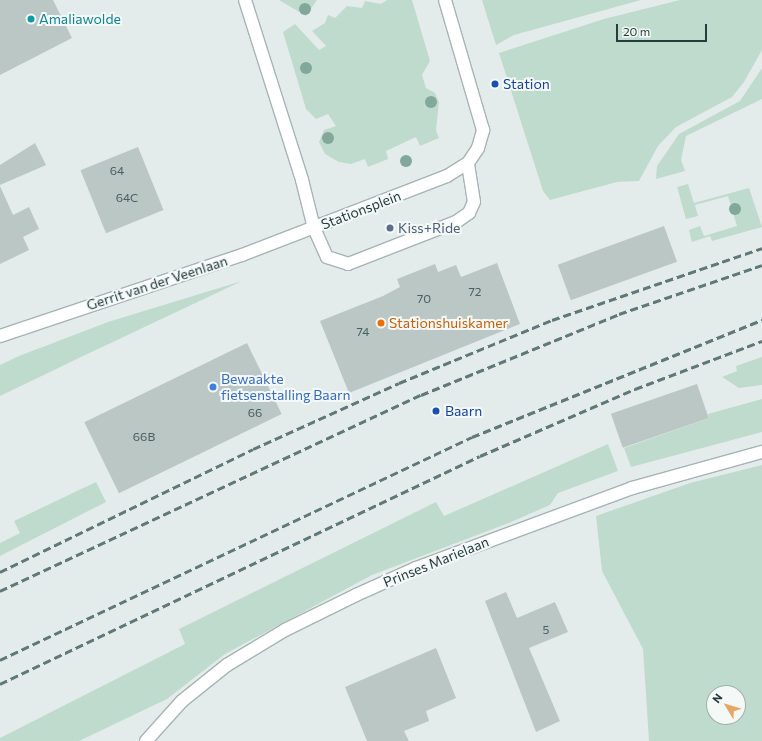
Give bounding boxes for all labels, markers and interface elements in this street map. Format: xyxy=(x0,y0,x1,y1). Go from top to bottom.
place label: Amaliawolde xyxy=(39,11,121,27)
marker: Amaliawolde xyxy=(26,14,36,24)
scale bar xyxy=(618,16,709,42)
text: 20 m xyxy=(623,24,650,38)
place label: Station xyxy=(503,76,550,92)
marker: Station xyxy=(490,79,500,89)
house number: 64 xyxy=(110,164,124,178)
street label: Stationsplein xyxy=(319,187,403,233)
house number: 64C xyxy=(116,191,138,205)
place label: Kiss+Ride xyxy=(398,220,460,236)
marker: Kiss+Ride xyxy=(385,223,395,233)
street label: Gerrit van der Veenlaan xyxy=(84,252,230,314)
house number: 72 xyxy=(469,285,481,299)
house number: 70 xyxy=(417,292,431,306)
place label: Stationshuiskamer xyxy=(389,315,508,331)
marker: Stationshuiskamer xyxy=(376,318,386,328)
house number: 74 xyxy=(357,325,369,339)
place label: Bewaakte fietsenstalling Baarn xyxy=(221,371,351,404)
marker: Bewaakte fietsenstalling Baarn xyxy=(208,382,218,392)
place label: Baarn xyxy=(445,403,482,419)
marker: Baarn xyxy=(430,405,442,417)
house number: 66 xyxy=(248,406,262,420)
house number: 66B xyxy=(133,430,155,444)
street label: Prinses Marielaan xyxy=(381,533,491,591)
house number: 5 xyxy=(543,623,549,637)
north arrow xyxy=(706,685,746,725)
text: N xyxy=(709,691,725,705)

